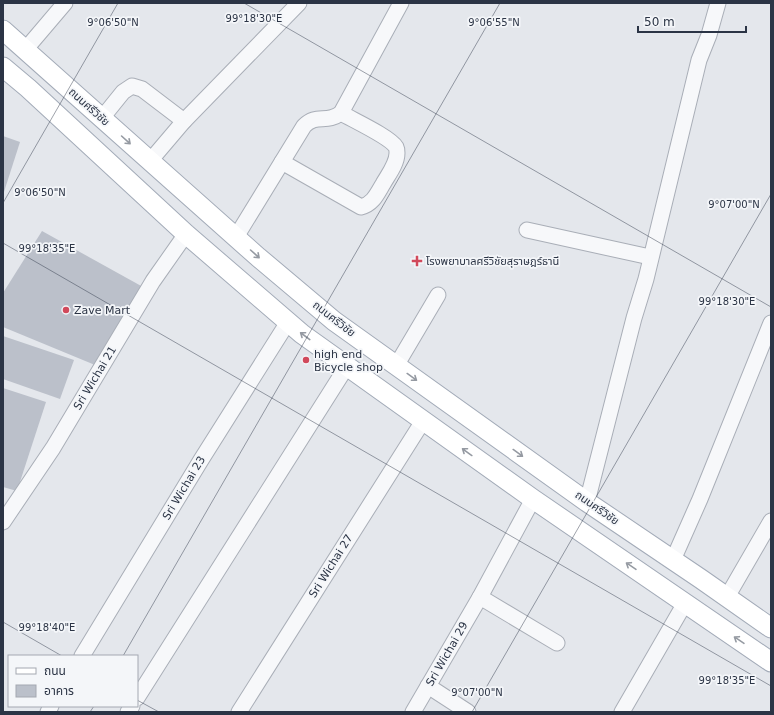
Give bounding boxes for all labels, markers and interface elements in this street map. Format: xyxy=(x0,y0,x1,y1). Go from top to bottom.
scale bar xyxy=(638,8,746,34)
text: 99°18'30"E xyxy=(226,13,282,24)
text: 50 m xyxy=(644,15,675,29)
text: 9°06'50"N xyxy=(87,17,139,28)
text: 9°06'55"N xyxy=(468,17,520,28)
street label: ถนนศรีวิชัย xyxy=(66,85,112,129)
one-way arrow xyxy=(121,135,131,145)
text: 9°06'50"N xyxy=(14,187,66,198)
text: 9°07'00"N xyxy=(708,199,760,210)
text: 99°18'35"E xyxy=(19,243,75,254)
one-way arrow xyxy=(250,249,260,259)
marker: โรงพยาบาลศรีวิชัยสุราษฎร์ธานี xyxy=(411,255,423,267)
place label: โรงพยาบาลศรีวิชัยสุราษฎร์ธานี xyxy=(426,255,559,268)
text: 99°18'30"E xyxy=(699,296,755,307)
street label: ถนนศรีวิชัย xyxy=(310,298,358,340)
place label: Zave Mart xyxy=(74,304,131,317)
marker: Zave Mart xyxy=(61,305,71,315)
one-way arrow xyxy=(299,332,310,340)
street label: Sri Wichai 21 xyxy=(71,344,119,412)
place label: high end Bicycle shop xyxy=(314,348,383,374)
marker: high end Bicycle shop xyxy=(301,355,311,365)
one-way arrow xyxy=(407,373,418,381)
one-way arrow xyxy=(462,448,473,456)
one-way arrow xyxy=(512,449,523,457)
street label: Sri Wichai 23 xyxy=(160,454,208,522)
street label: ถนนศรีวิชัย xyxy=(573,488,621,528)
street label: Sri Wichai 27 xyxy=(306,532,356,600)
one-way arrow xyxy=(626,562,637,570)
street label: Sri Wichai 29 xyxy=(423,620,471,688)
text: 99°18'40"E xyxy=(19,622,75,633)
one-way arrow xyxy=(734,636,745,644)
legend xyxy=(8,655,138,707)
text: ถนน xyxy=(44,664,66,678)
text: 99°18'35"E xyxy=(699,675,755,686)
text: อาคาร xyxy=(44,684,74,698)
text: 9°07'00"N xyxy=(451,687,503,698)

